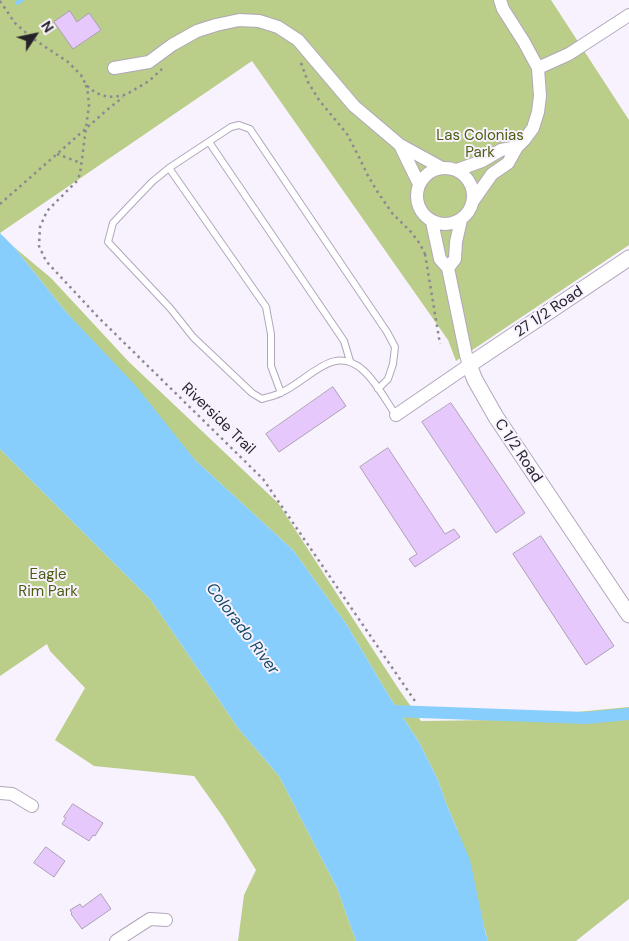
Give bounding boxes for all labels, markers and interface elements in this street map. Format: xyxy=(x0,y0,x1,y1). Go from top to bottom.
north arrow xyxy=(10,10,60,60)
text: N xyxy=(37,17,58,36)
park label: Las Colonias Park xyxy=(436,127,524,162)
street label: 27 1/2 Road xyxy=(511,283,587,341)
street label: Riverside Trail xyxy=(177,379,259,459)
street label: C 1/2 Road xyxy=(490,416,546,486)
park label: Eagle Rim Park xyxy=(18,566,78,601)
water label: Colorado River xyxy=(201,579,283,679)

